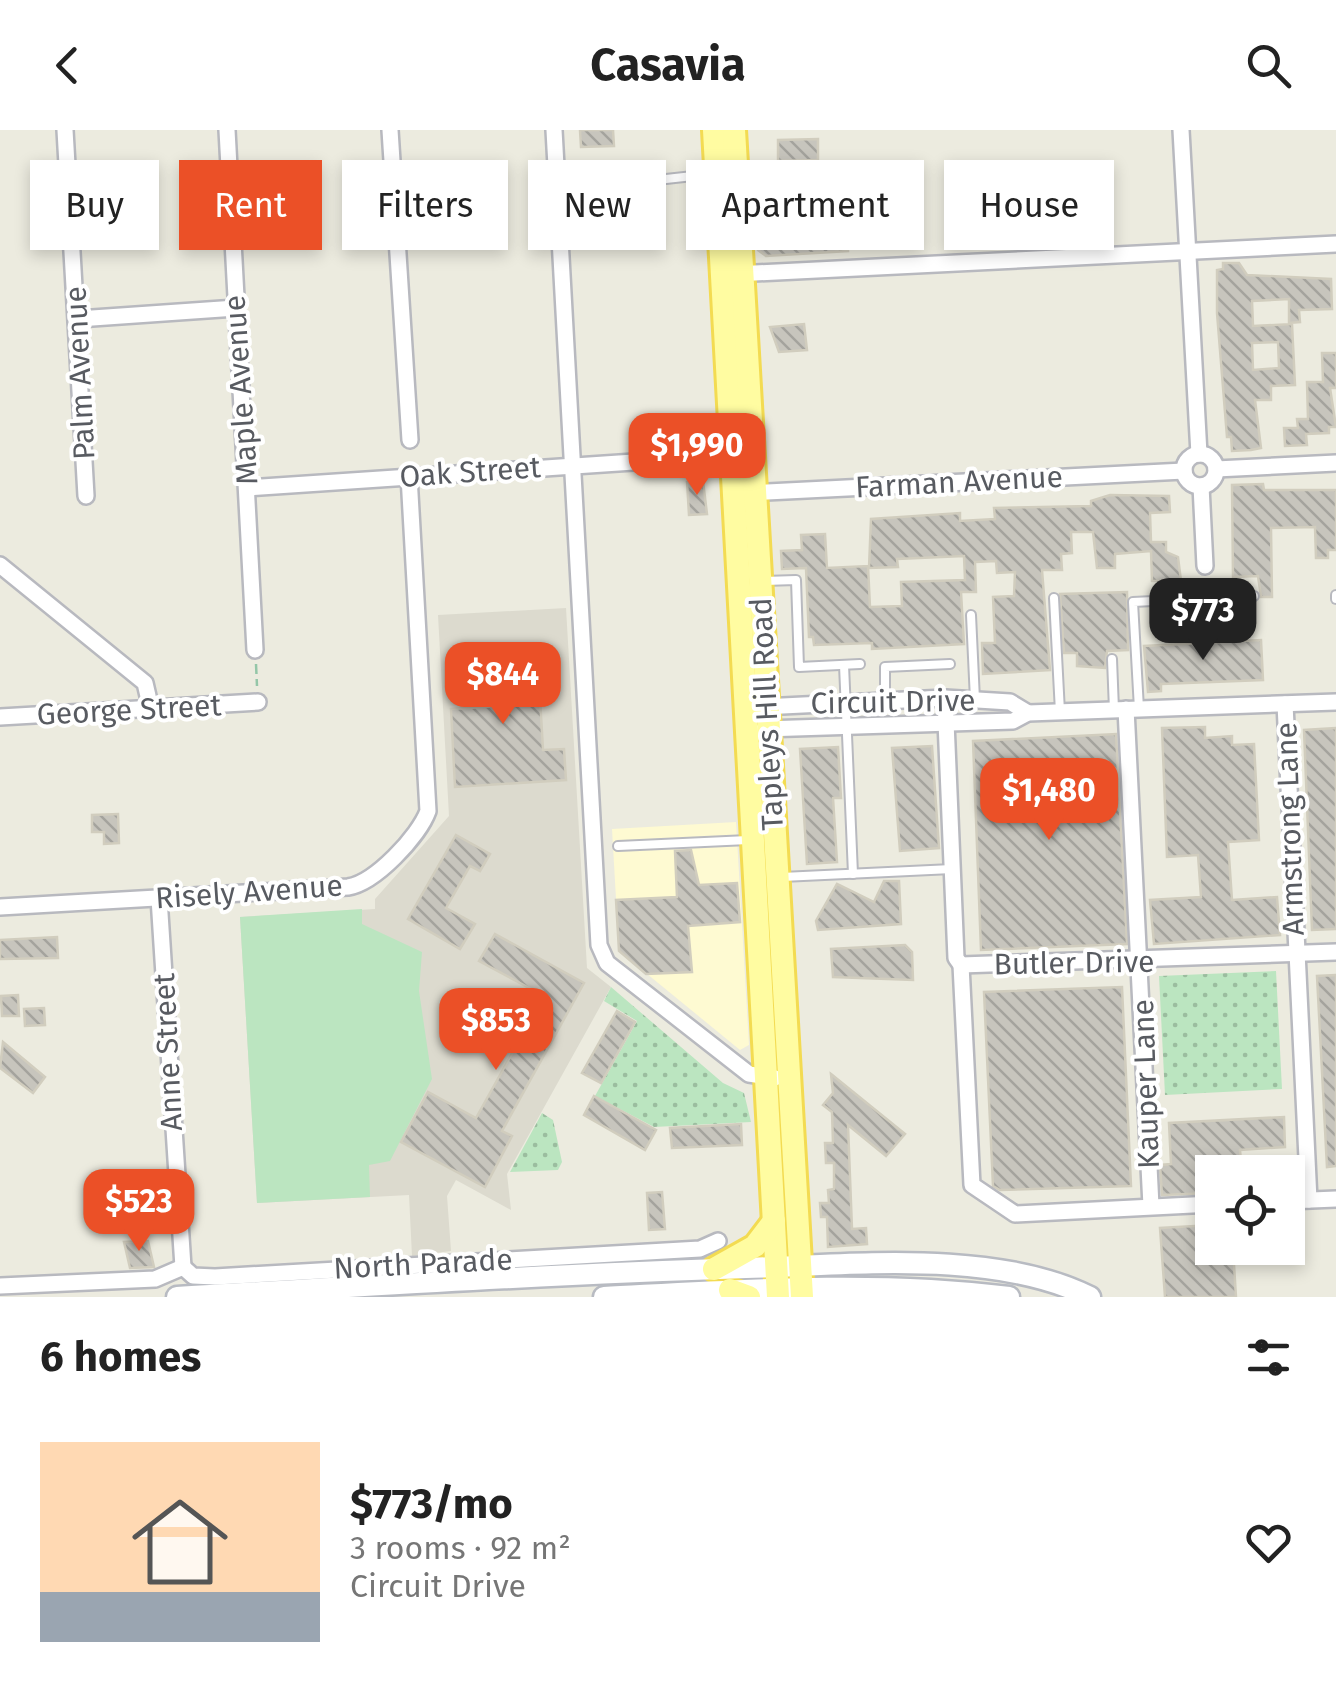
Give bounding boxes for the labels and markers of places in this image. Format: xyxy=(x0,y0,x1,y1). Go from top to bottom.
pin: $1,990 xyxy=(616,413,778,498)
pin: $773 xyxy=(1144,578,1262,663)
pin: $844 xyxy=(444,642,562,727)
pin: $1,480 xyxy=(968,758,1130,843)
pin: $853 xyxy=(437,988,555,1073)
pin: $523 xyxy=(80,1169,198,1254)

